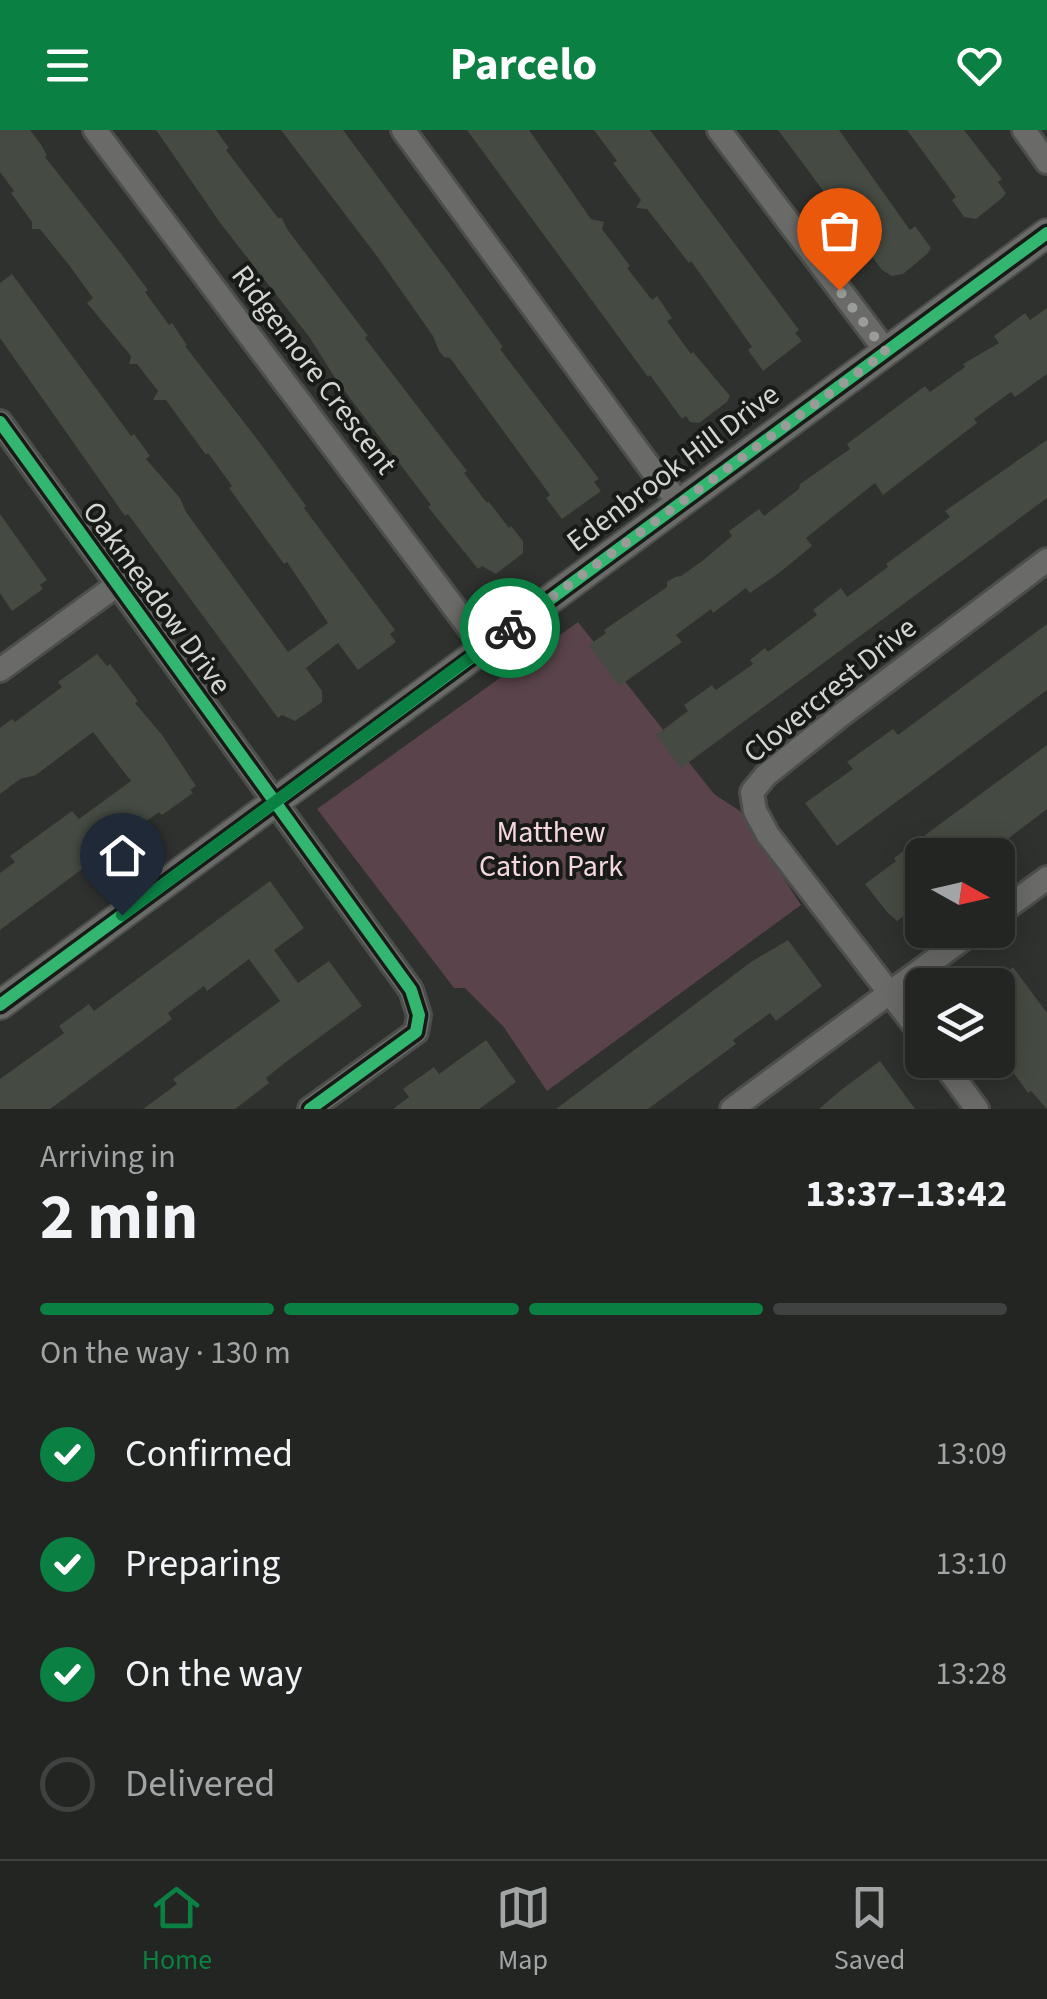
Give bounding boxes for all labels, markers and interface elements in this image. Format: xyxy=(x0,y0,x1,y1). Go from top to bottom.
text: Parcelo xyxy=(450,33,597,97)
icon: menu xyxy=(40,38,95,93)
icon: heart xyxy=(952,38,1007,93)
pin xyxy=(797,188,882,291)
icon: bag xyxy=(812,203,867,258)
street label: Ridgemore Crescent xyxy=(221,256,407,484)
street label: Edenbrook Hill Drive xyxy=(558,374,788,562)
street label: Oakmeadow Drive xyxy=(72,492,242,704)
courier xyxy=(460,578,560,678)
icon: bike xyxy=(483,601,538,656)
street label: Clovercrest Drive xyxy=(734,607,926,773)
park label: Matthew Cation Park xyxy=(479,811,623,888)
pin xyxy=(80,813,165,916)
icon: home xyxy=(95,828,150,883)
north arrow xyxy=(905,838,1015,948)
map controls xyxy=(905,838,1015,1078)
button: layers xyxy=(905,968,1015,1078)
text: Arriving in xyxy=(40,1134,176,1180)
text: 13:37–13:42 xyxy=(805,1167,1007,1221)
text: 2 min xyxy=(40,1171,198,1264)
text: On the way · 130 m xyxy=(40,1330,291,1376)
icon: check xyxy=(40,1427,95,1482)
text: Confirmed xyxy=(125,1427,293,1481)
text: 13:09 xyxy=(935,1431,1007,1477)
icon: check xyxy=(40,1537,95,1592)
text: Preparing xyxy=(125,1537,280,1591)
text: 13:10 xyxy=(935,1541,1007,1587)
icon: check xyxy=(40,1647,95,1702)
text: On the way xyxy=(125,1647,302,1701)
text: 13:28 xyxy=(935,1651,1007,1697)
text: Delivered xyxy=(125,1757,275,1811)
tab: Home xyxy=(142,1880,212,1980)
tab: Map xyxy=(496,1880,551,1980)
tab: Saved xyxy=(834,1880,905,1980)

